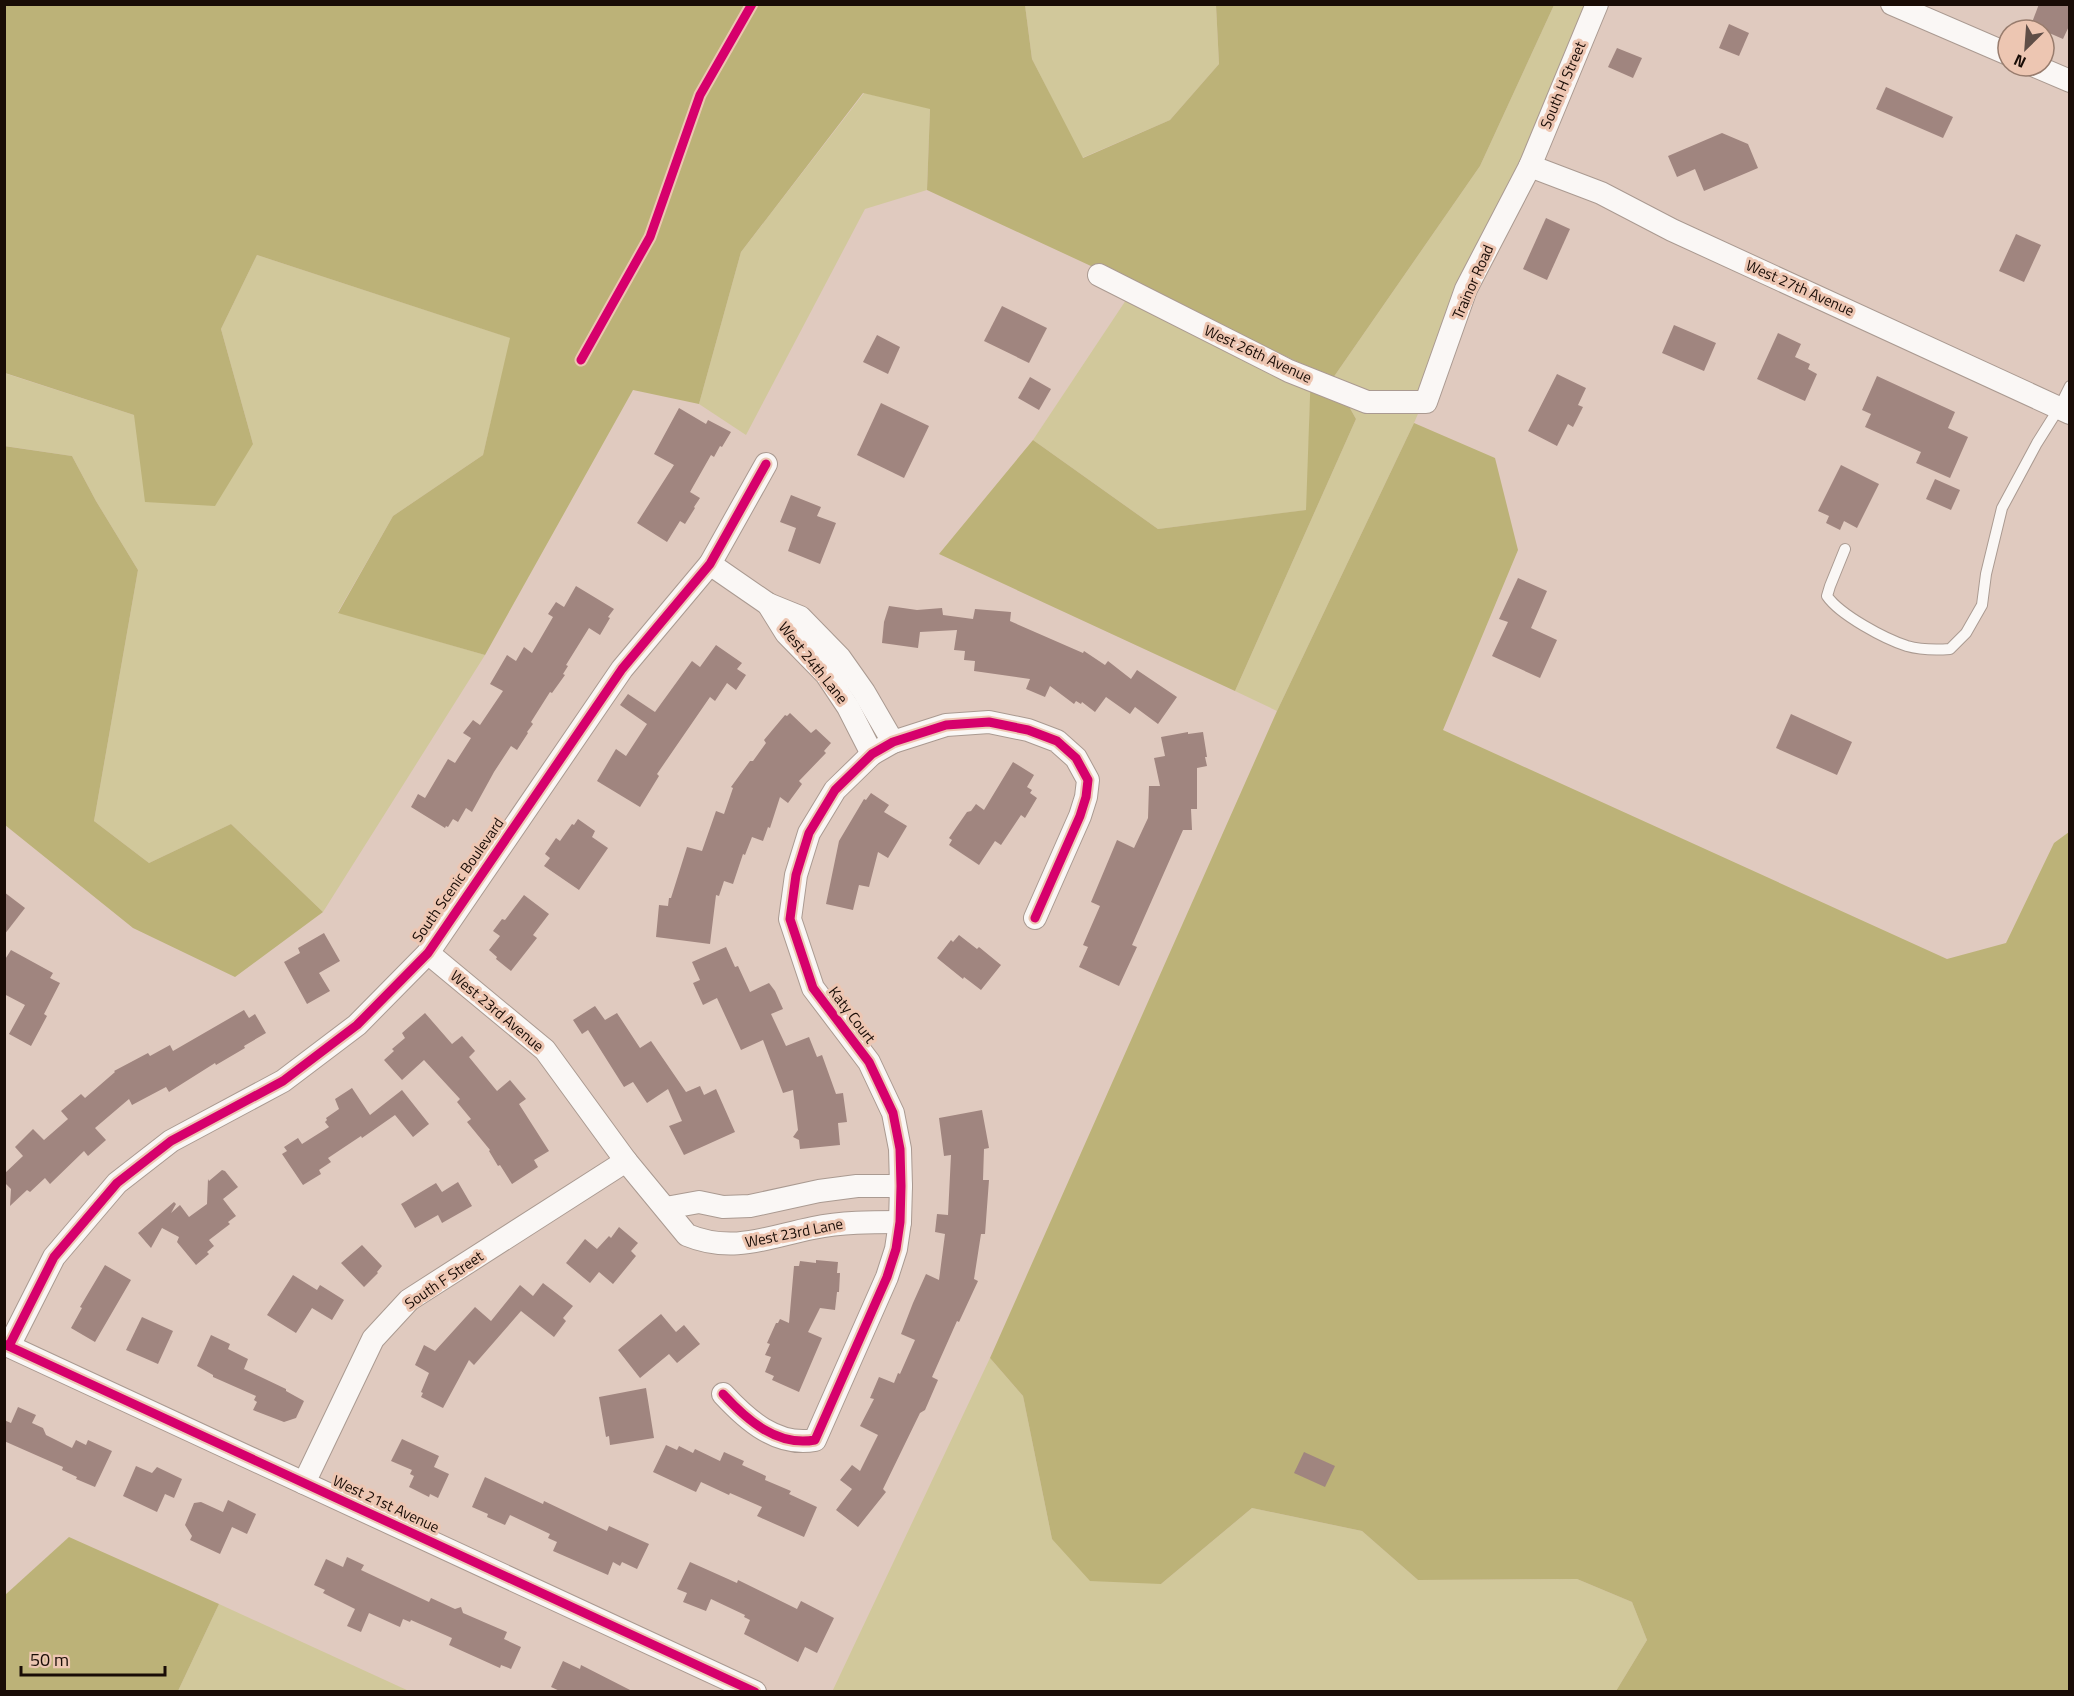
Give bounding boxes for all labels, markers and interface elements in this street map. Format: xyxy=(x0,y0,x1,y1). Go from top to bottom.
north arrow xyxy=(1996,18,2056,78)
street label: South H Street xyxy=(1534,37,1592,132)
text: N xyxy=(2010,48,2030,75)
street label: Trainor Road xyxy=(1446,241,1499,323)
street label: West 27th Avenue xyxy=(1742,253,1858,322)
street label: West 26th Avenue xyxy=(1201,319,1316,389)
street label: West 24th Lane xyxy=(773,617,854,709)
street label: South Scenic Boulevard xyxy=(406,813,509,947)
street label: West 23rd Avenue xyxy=(445,965,549,1057)
street label: Katy Court xyxy=(823,981,882,1049)
street label: West 23rd Lane xyxy=(743,1212,845,1253)
street label: South F Street xyxy=(400,1244,488,1314)
street label: West 21st Avenue xyxy=(329,1469,443,1538)
scale bar xyxy=(21,1639,165,1677)
text: 50 m xyxy=(30,1646,69,1673)

